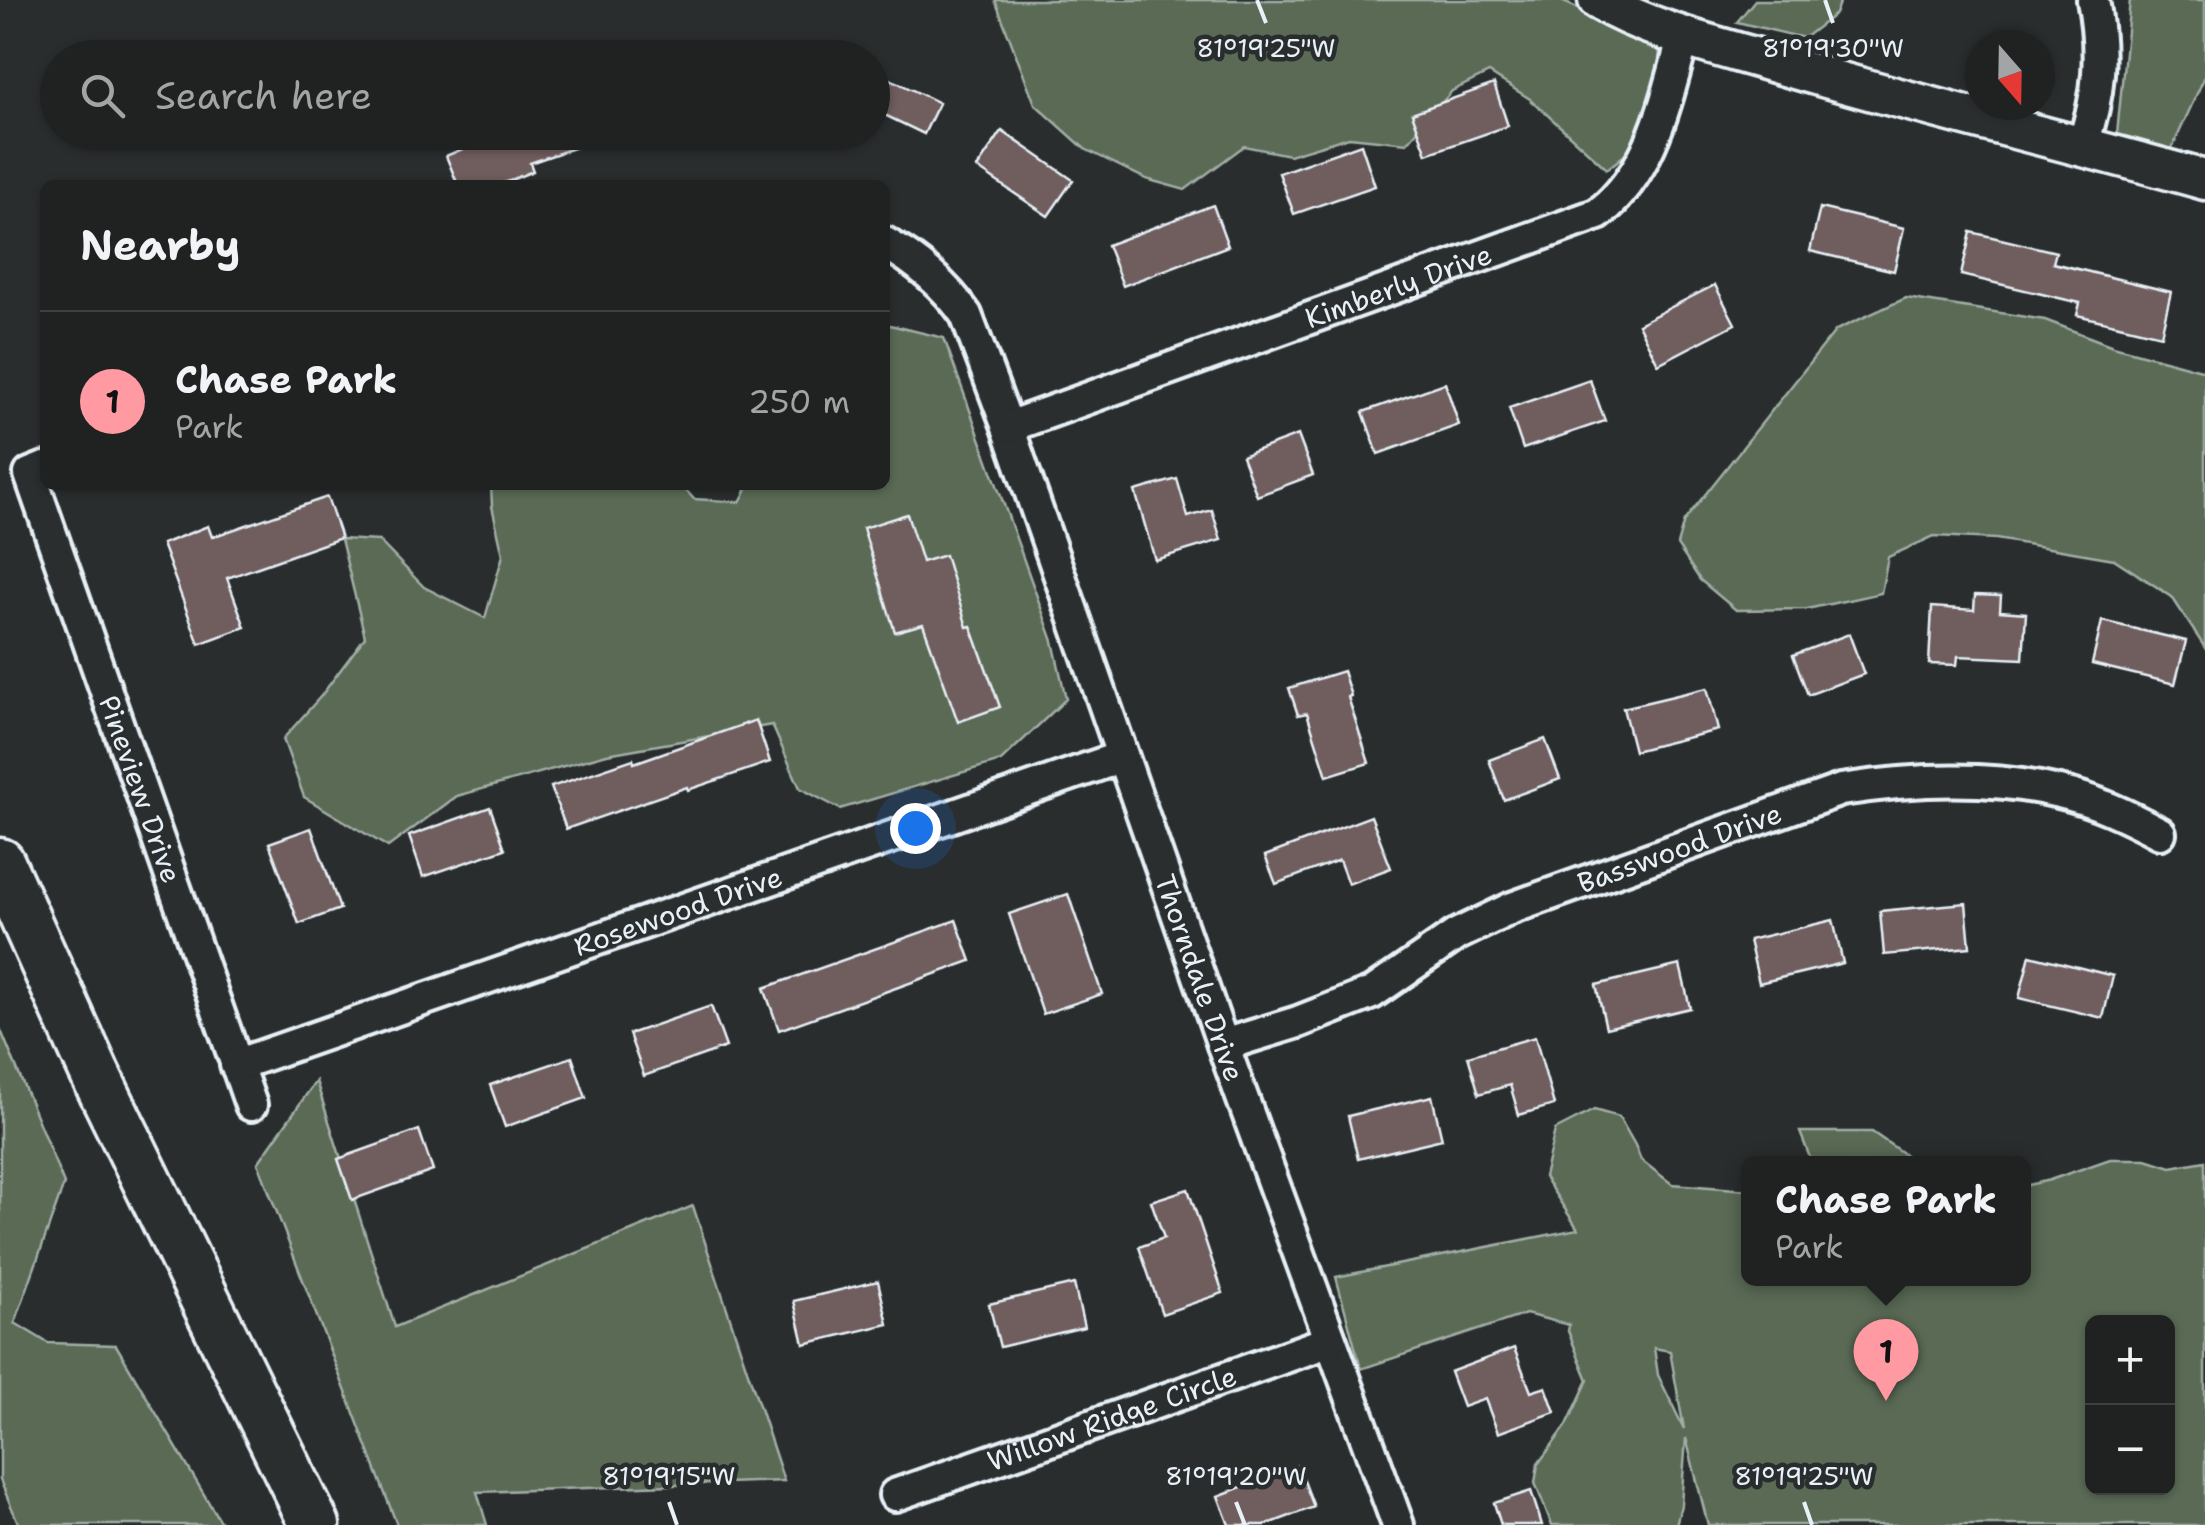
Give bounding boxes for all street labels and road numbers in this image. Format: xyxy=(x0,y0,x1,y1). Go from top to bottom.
street label: Kimberly Drive xyxy=(1300,235,1497,337)
street label: Pineview Drive xyxy=(90,690,191,888)
street label: Basswood Drive xyxy=(1572,794,1787,902)
street label: Rosewood Drive xyxy=(569,857,787,965)
street label: Thorndale Drive xyxy=(1146,869,1254,1086)
street label: Willow Ridge Circle xyxy=(982,1357,1242,1480)

